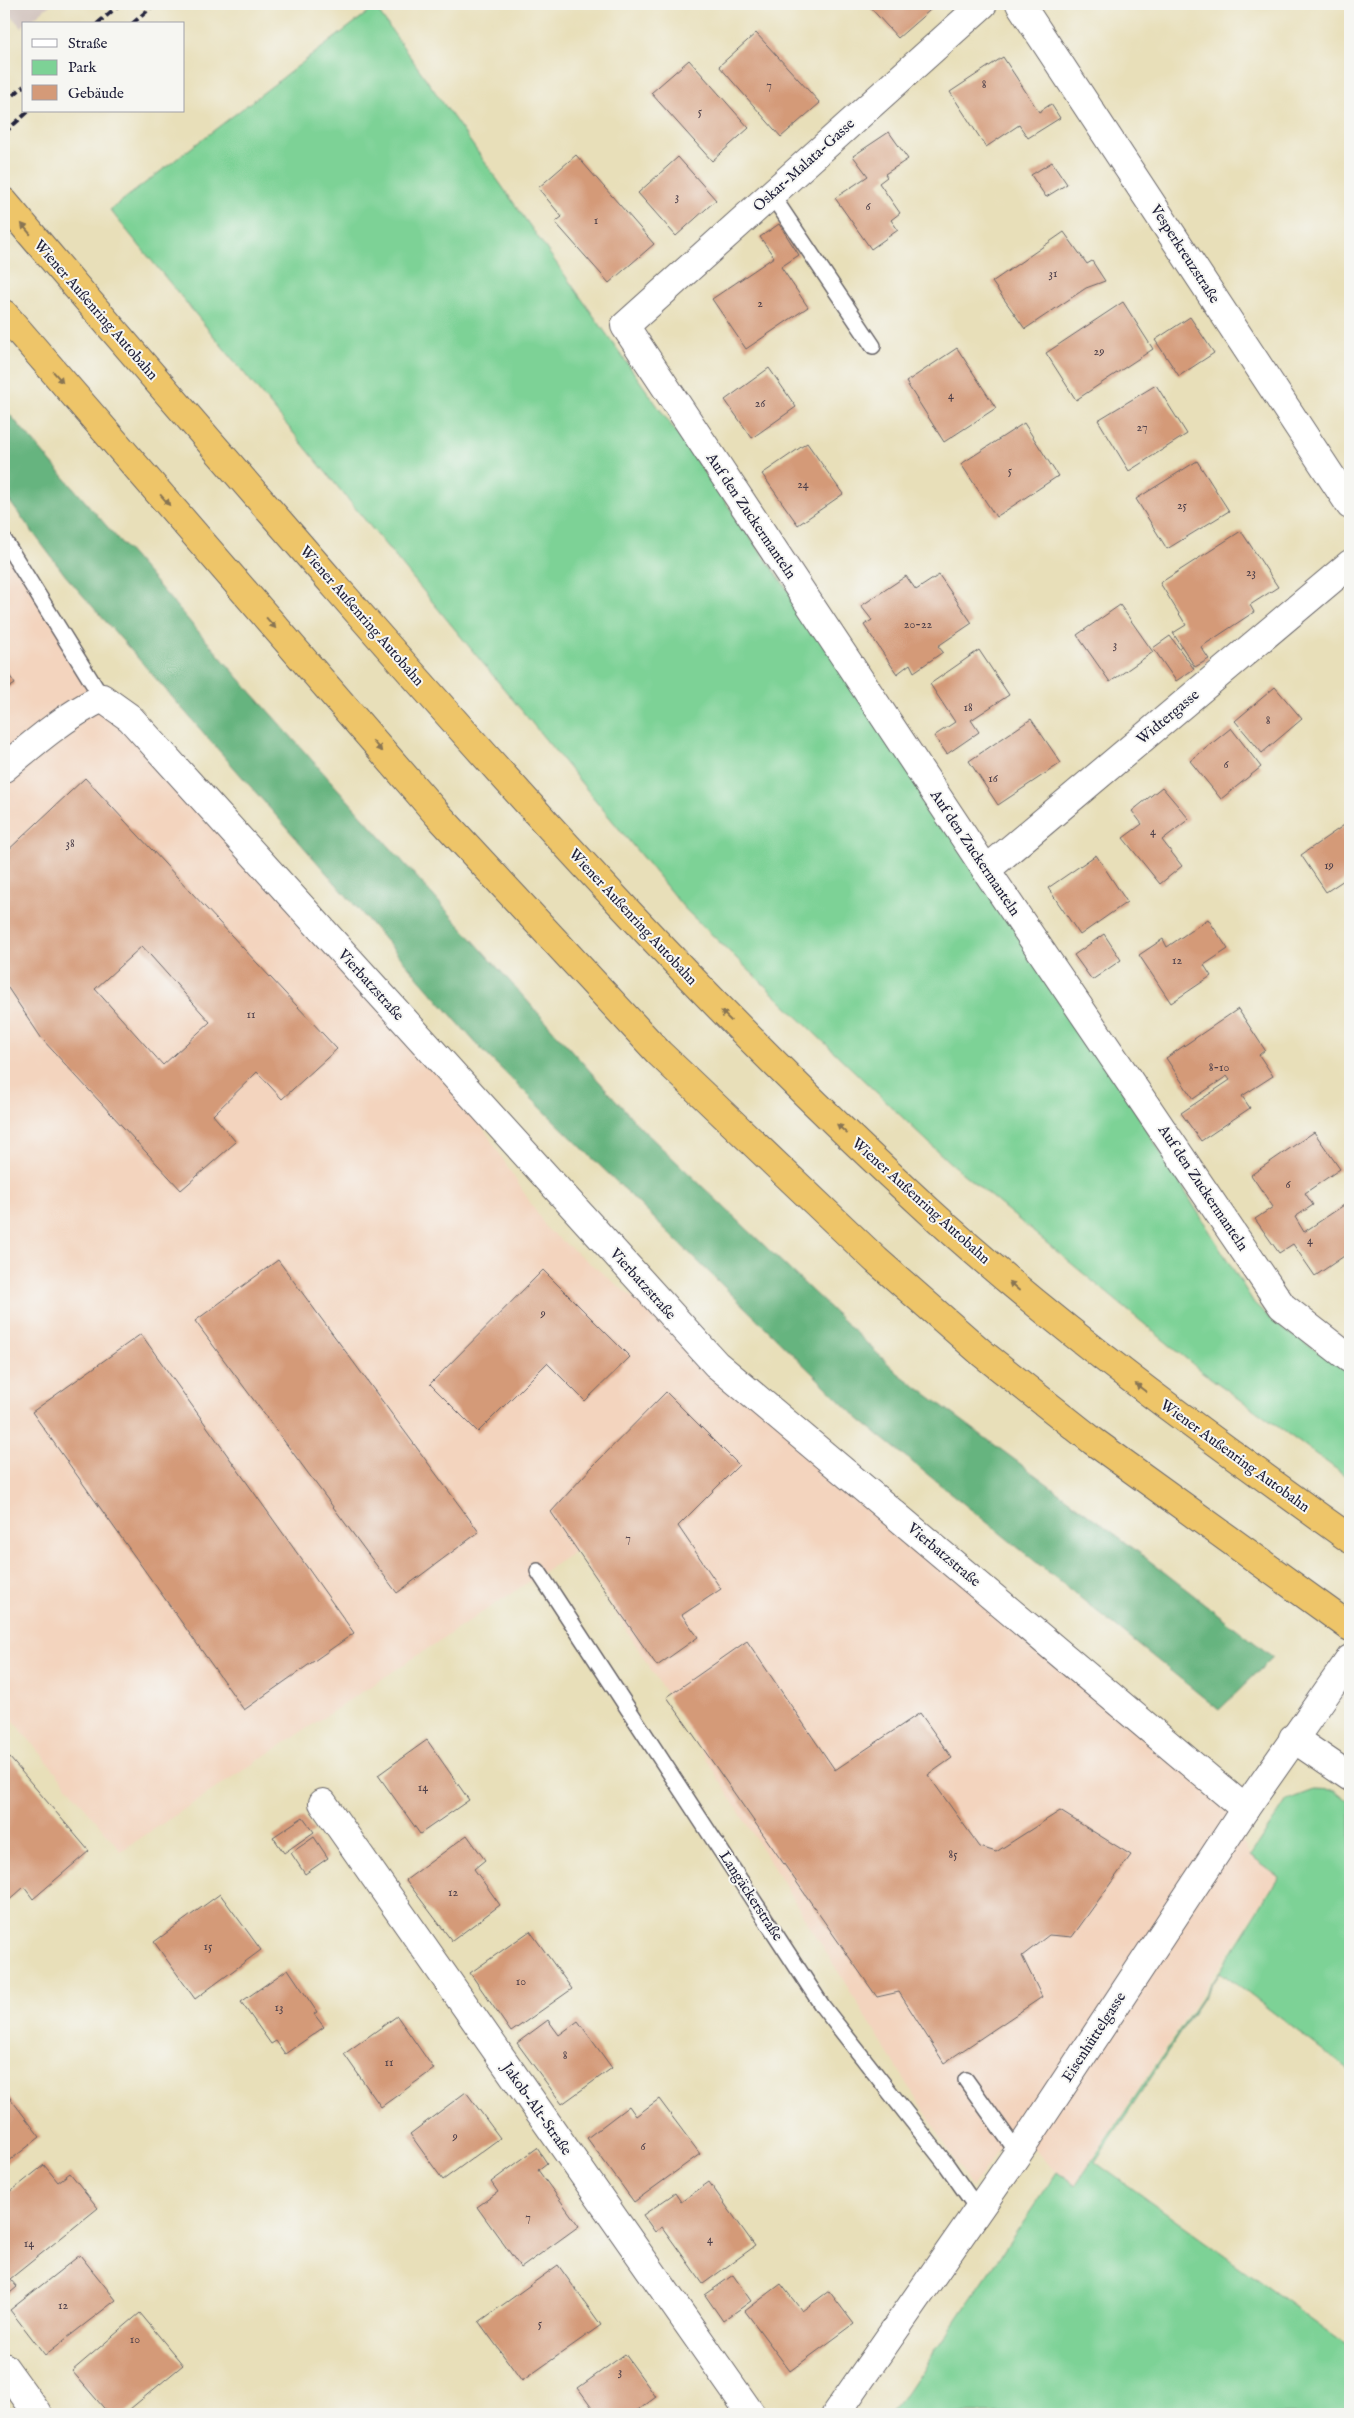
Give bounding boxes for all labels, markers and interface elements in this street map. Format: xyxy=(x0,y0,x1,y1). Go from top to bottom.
legend xyxy=(22,22,185,112)
text: Straße xyxy=(68,34,108,53)
text: Park xyxy=(68,58,98,77)
house number: 8 xyxy=(982,77,987,92)
house number: 7 xyxy=(766,78,772,93)
text: Gebäude xyxy=(68,84,124,103)
house number: 5 xyxy=(698,104,703,119)
street label: Oskar-Malata-Gasse xyxy=(749,114,859,216)
house number: 3 xyxy=(675,189,679,204)
house number: 6 xyxy=(865,199,871,214)
street label: Vesperkreuzstraße xyxy=(1145,200,1224,307)
house number: 1 xyxy=(594,213,598,228)
one-way arrow xyxy=(21,223,32,236)
street label: Wiener Außenring Autobahn xyxy=(30,236,162,384)
house number: 31 xyxy=(1049,266,1057,281)
house number: 2 xyxy=(757,296,763,311)
house number: 29 xyxy=(1094,344,1104,359)
one-way arrow xyxy=(52,371,64,383)
house number: 4 xyxy=(948,388,954,403)
house number: 26 xyxy=(755,396,766,411)
house number: 27 xyxy=(1136,420,1148,435)
street label: Auf den Zuckermanteln xyxy=(701,449,800,583)
house number: 5 xyxy=(1008,463,1013,478)
house number: 24 xyxy=(797,477,809,492)
one-way arrow xyxy=(159,493,170,506)
house number: 25 xyxy=(1177,498,1188,513)
street label: Wiener Außenring Autobahn xyxy=(296,542,428,690)
house number: 23 xyxy=(1246,565,1256,580)
one-way arrow xyxy=(265,616,277,628)
house number: 20-22 xyxy=(904,617,933,632)
house number: 3 xyxy=(1113,637,1117,652)
street label: Widtergasse xyxy=(1133,685,1203,749)
house number: 18 xyxy=(963,700,973,715)
house number: 8 xyxy=(1266,713,1271,728)
one-way arrow xyxy=(372,739,383,752)
house number: 6 xyxy=(1223,757,1229,772)
house number: 16 xyxy=(988,771,999,786)
street label: Auf den Zuckermanteln xyxy=(925,786,1024,920)
house number: 4 xyxy=(1150,824,1156,839)
house number: 38 xyxy=(65,836,75,851)
street label: Wiener Außenring Autobahn xyxy=(565,845,701,989)
house number: 19 xyxy=(1324,858,1334,873)
street label: Vierbatzstraße xyxy=(333,945,408,1025)
house number: 12 xyxy=(1172,953,1182,968)
house number: 11 xyxy=(247,1007,255,1022)
one-way arrow xyxy=(720,1010,732,1022)
house number: 8-10 xyxy=(1209,1060,1229,1075)
street label: Auf den Zuckermanteln xyxy=(1153,1121,1252,1255)
one-way arrow xyxy=(836,1123,848,1135)
street label: Wiener Außenring Autobahn xyxy=(848,1134,994,1268)
house number: 6 xyxy=(1285,1177,1291,1192)
house number: 4 xyxy=(1307,1233,1313,1248)
street label: Vierbatzstraße xyxy=(605,1244,680,1324)
one-way arrow xyxy=(1008,1280,1021,1291)
house number: 9 xyxy=(539,1306,546,1321)
one-way arrow xyxy=(1134,1383,1148,1393)
street label: Wiener Außenring Autobahn xyxy=(1157,1395,1313,1517)
street label: Vierbatzstraße xyxy=(903,1518,985,1591)
house number: 7 xyxy=(625,1531,631,1546)
house number: 14 xyxy=(418,1780,428,1795)
street label: Langäckerstraße xyxy=(715,1847,787,1945)
house number: 85 xyxy=(948,1847,958,1862)
house number: 12 xyxy=(448,1885,458,1900)
house number: 15 xyxy=(204,1939,213,1954)
house number: 10 xyxy=(516,1974,526,1989)
street label: Eisenhüttelgasse xyxy=(1058,1988,1130,2086)
house number: 13 xyxy=(275,2000,283,2015)
house number: 8 xyxy=(563,2048,568,2063)
house number: 11 xyxy=(385,2055,393,2070)
street label: Jakob-Alt-Straße xyxy=(497,2057,576,2159)
house number: 9 xyxy=(451,2129,458,2144)
house number: 6 xyxy=(640,2139,646,2154)
house number: 7 xyxy=(525,2210,531,2225)
house number: 4 xyxy=(707,2232,713,2247)
house number: 14 xyxy=(24,2236,34,2251)
house number: 12 xyxy=(58,2298,68,2313)
house number: 5 xyxy=(538,2316,543,2331)
house number: 10 xyxy=(130,2332,140,2347)
house number: 3 xyxy=(618,2364,622,2379)

